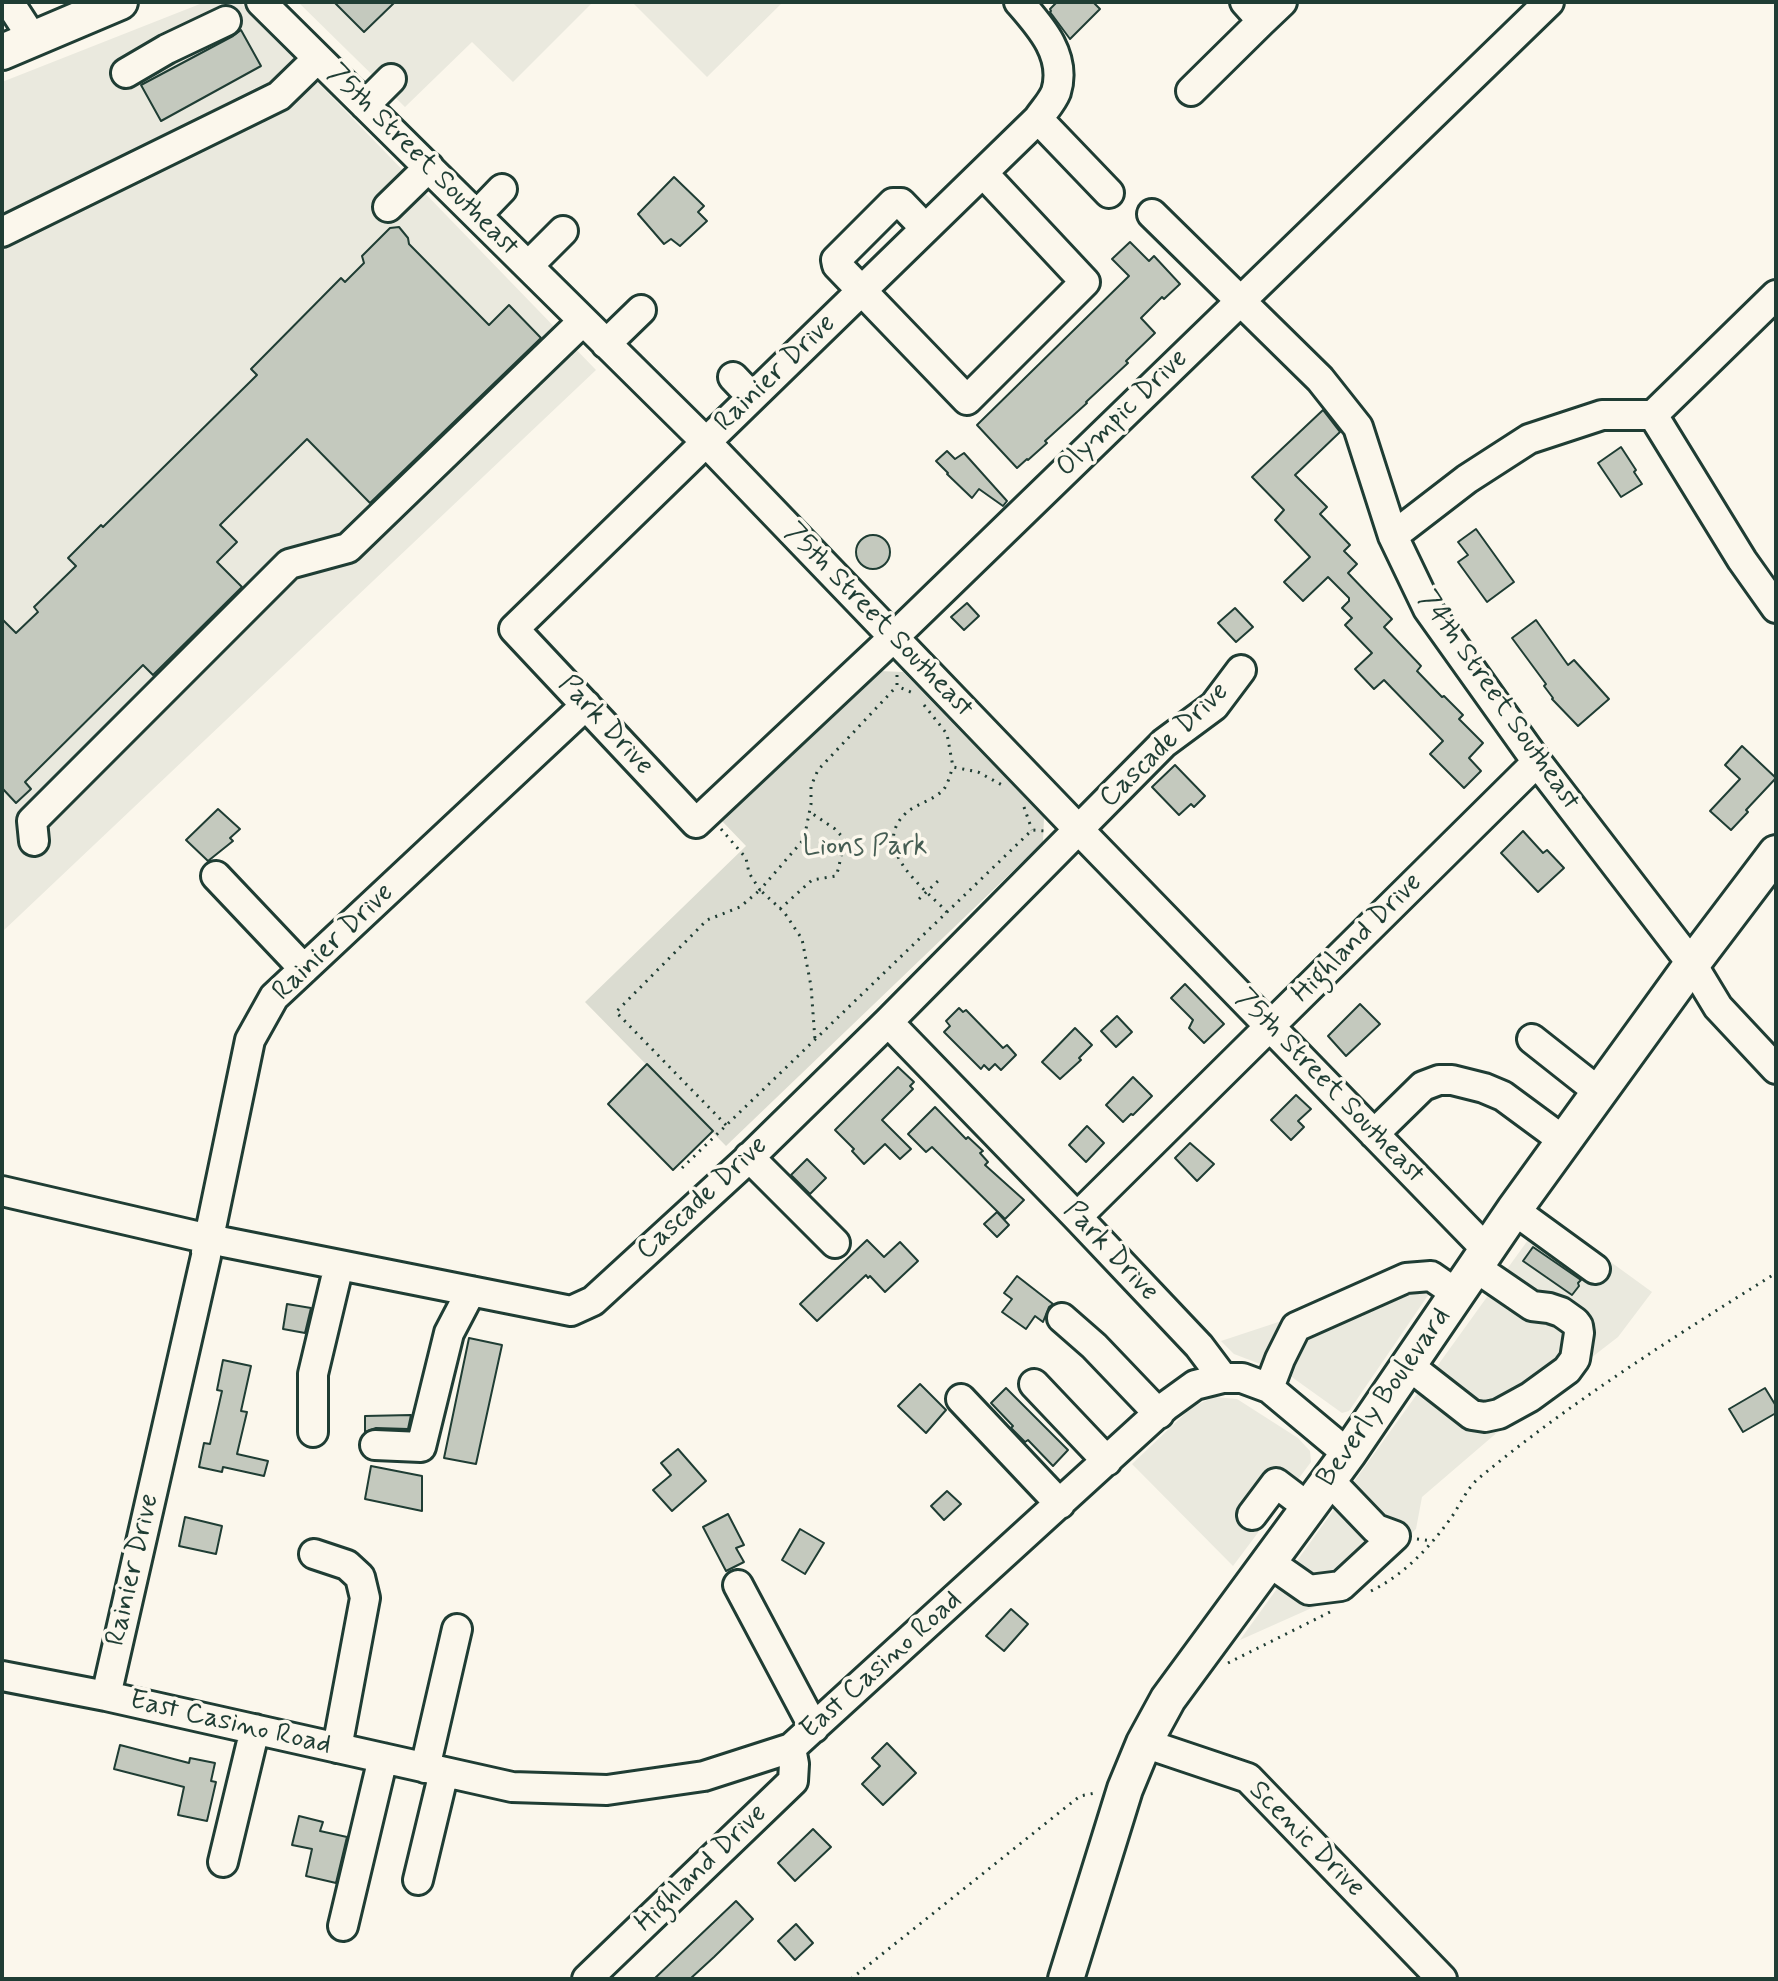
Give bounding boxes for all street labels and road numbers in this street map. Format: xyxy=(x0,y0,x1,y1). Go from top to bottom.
street label: 75th Street Southeast xyxy=(319,58,525,264)
street label: Rainier Drive xyxy=(708,308,844,440)
street label: Olympic Drive xyxy=(1050,343,1196,485)
street label: 75th Street Southeast xyxy=(776,516,980,726)
street label: 74th Street Southeast xyxy=(1410,585,1586,817)
street label: Park Drive xyxy=(550,669,660,783)
street label: Cascade Drive xyxy=(1093,676,1237,816)
street label: Highland Drive xyxy=(1286,867,1430,1011)
street label: Rainier Drive xyxy=(266,877,402,1009)
street label: 75th Street Southeast xyxy=(1227,982,1431,1192)
street label: Cascade Drive xyxy=(631,1130,775,1268)
street label: Park Drive xyxy=(1055,1195,1165,1309)
street label: Beverly Boulevard xyxy=(1311,1302,1459,1494)
street label: Rainier Drive xyxy=(100,1490,168,1650)
street label: East Casino Road xyxy=(794,1585,970,1747)
street label: East Casino Road xyxy=(126,1684,334,1764)
street label: Scenic Drive xyxy=(1241,1775,1371,1905)
street label: Highland Drive xyxy=(629,1798,775,1940)

